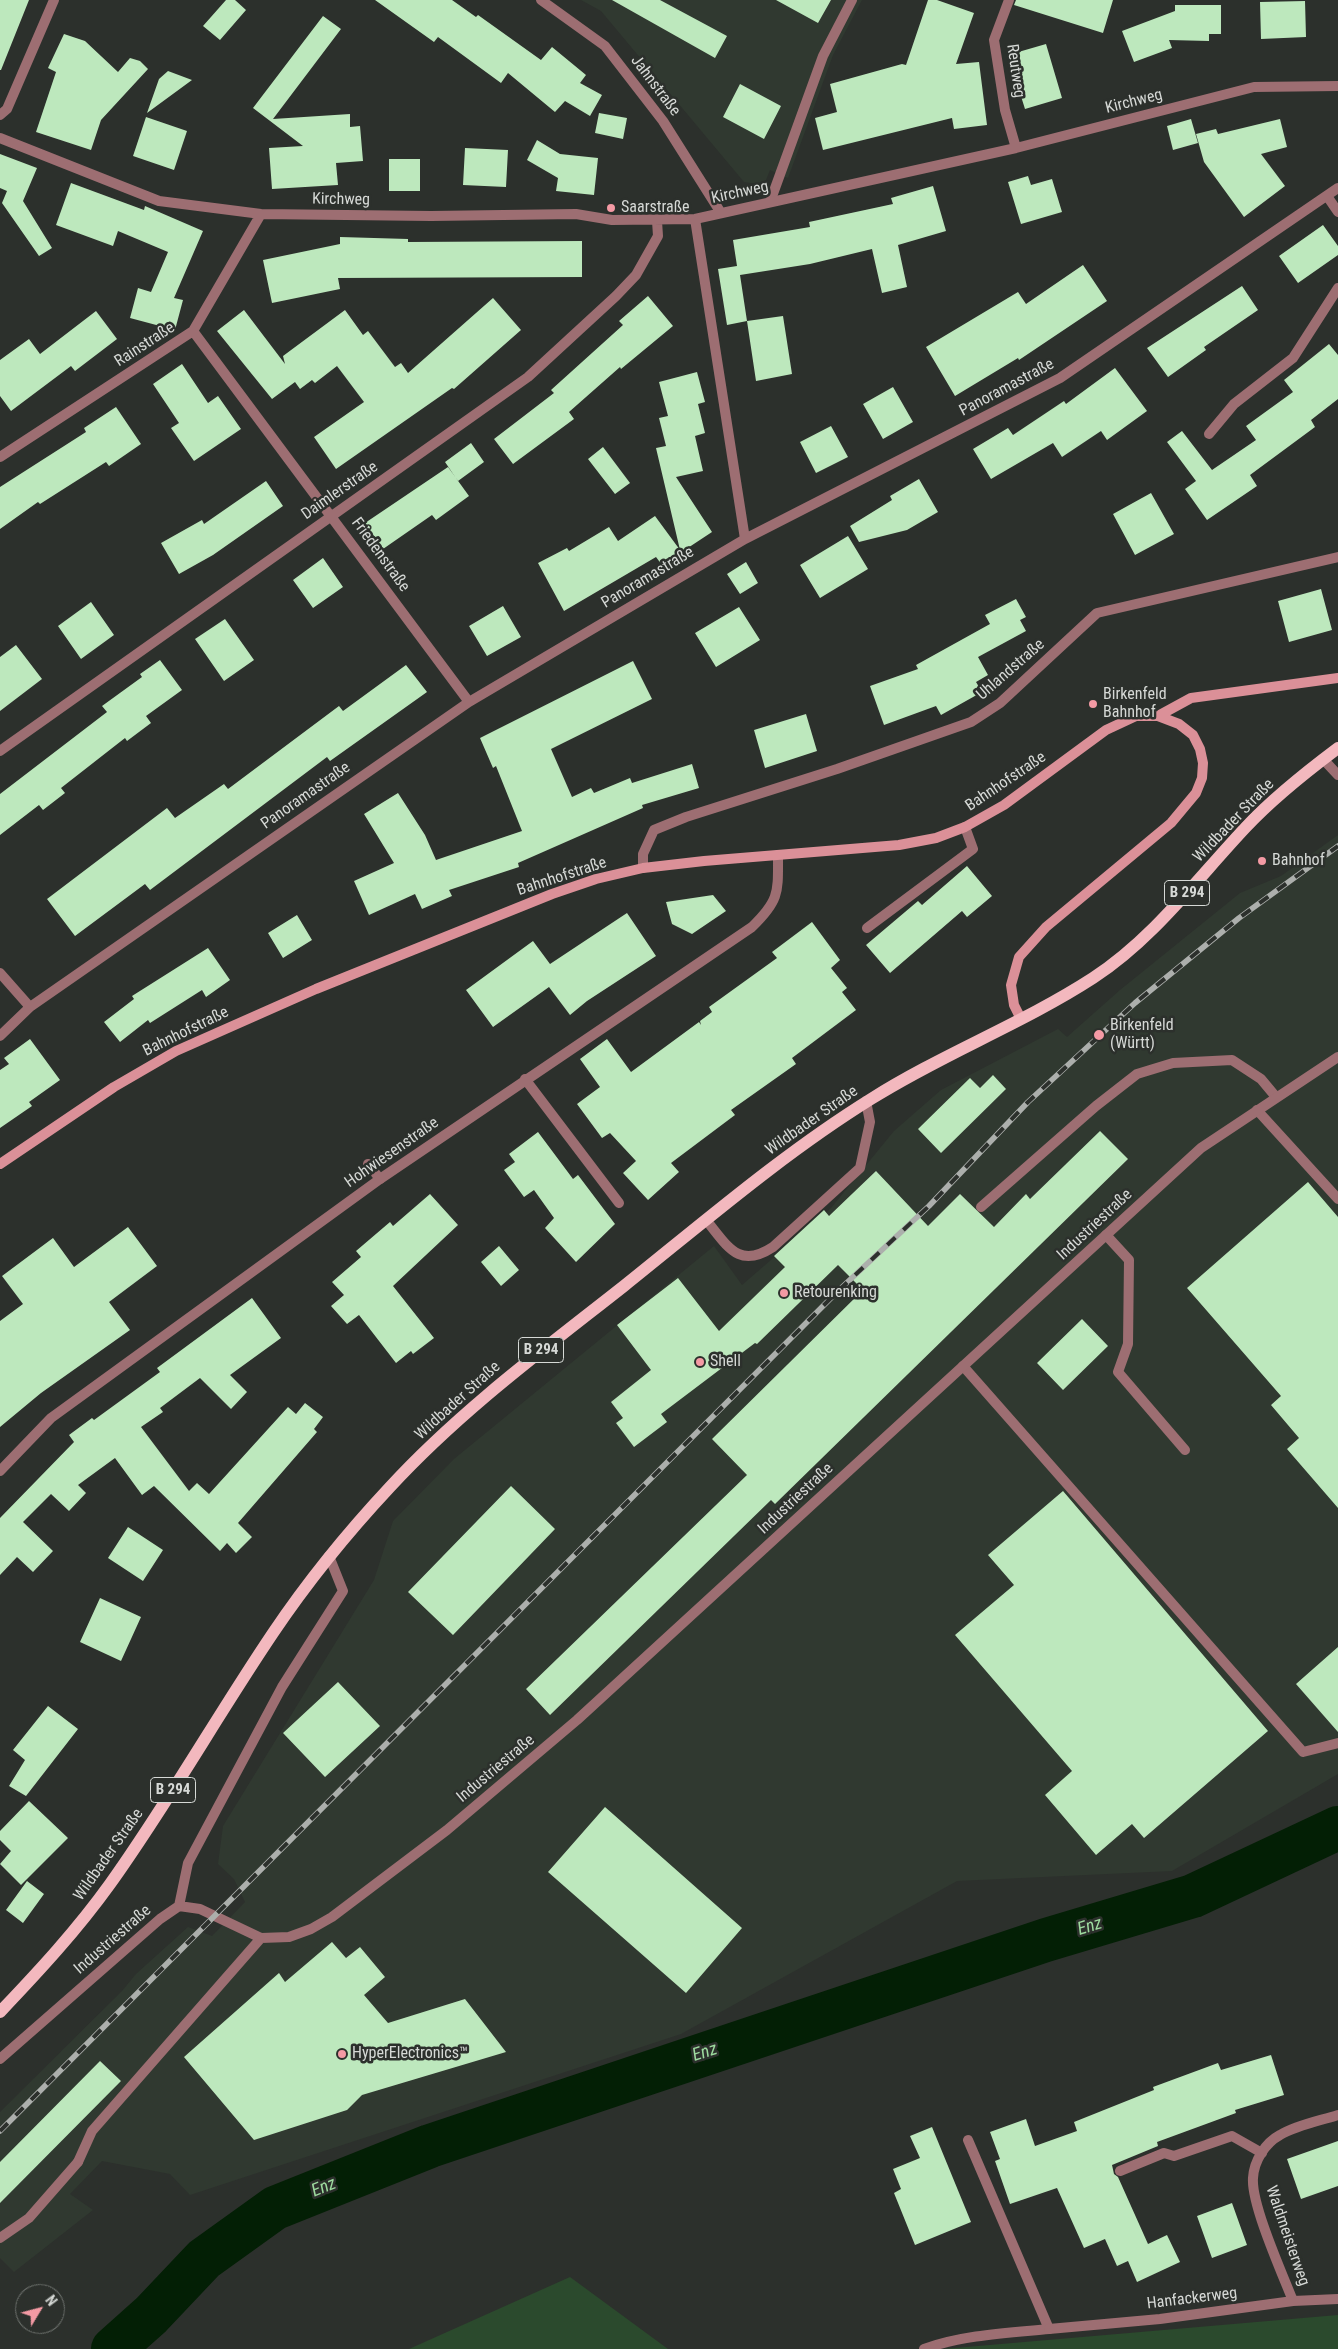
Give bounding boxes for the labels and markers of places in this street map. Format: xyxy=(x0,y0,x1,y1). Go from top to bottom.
place label: Saarstraße xyxy=(621,198,690,218)
marker: Saarstraße xyxy=(605,202,617,214)
place label: Birkenfeld Bahnhof xyxy=(1103,685,1167,723)
marker: Birkenfeld Bahnhof xyxy=(1087,698,1099,710)
place label: Bahnhof xyxy=(1272,851,1325,871)
marker: Bahnhof xyxy=(1256,855,1268,867)
place label: Birkenfeld (Württ) xyxy=(1110,1016,1174,1054)
marker: Birkenfeld (Württ) xyxy=(1092,1028,1106,1042)
place label: Retourenking xyxy=(794,1283,877,1303)
marker: Retourenking xyxy=(778,1287,790,1299)
place label: Shell xyxy=(710,1352,741,1372)
marker: Shell xyxy=(694,1356,706,1368)
place label: HyperElectronics™ xyxy=(352,2044,468,2064)
marker: HyperElectronics™ xyxy=(336,2048,348,2060)

